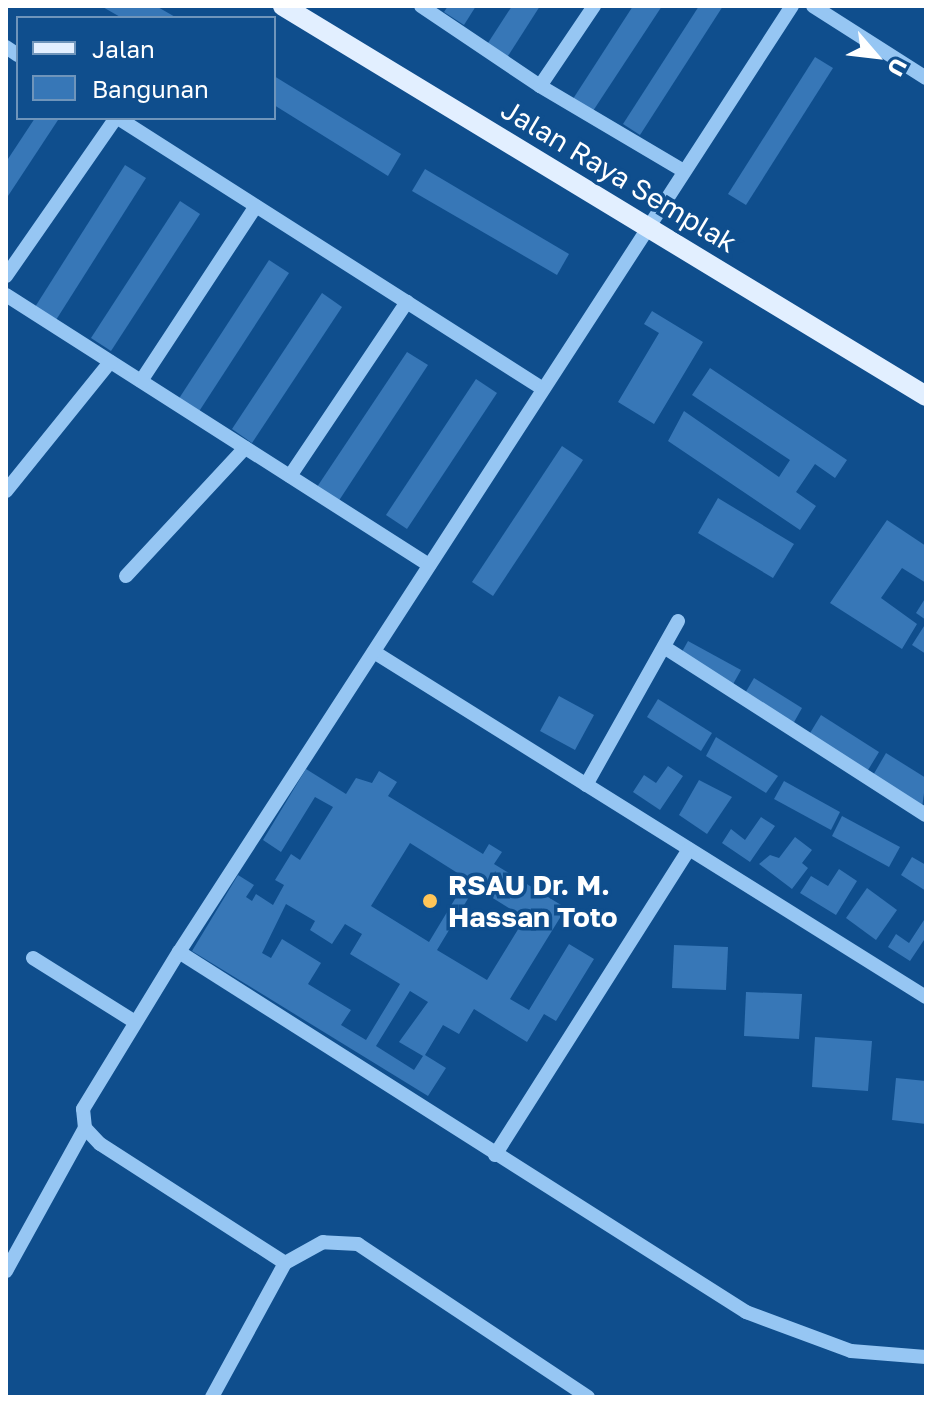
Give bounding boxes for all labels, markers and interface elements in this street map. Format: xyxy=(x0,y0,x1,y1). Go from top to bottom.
legend xyxy=(16,16,276,120)
north arrow xyxy=(836,16,916,96)
text: Jalan xyxy=(92,34,155,63)
text: U xyxy=(882,54,913,81)
text: Bangunan xyxy=(92,74,209,103)
street label: Jalan Raya Semplak xyxy=(495,92,743,260)
place label: RSAU Dr. M. Hassan Toto xyxy=(448,868,618,934)
marker: RSAU Dr. M. Hassan Toto xyxy=(419,890,441,912)

